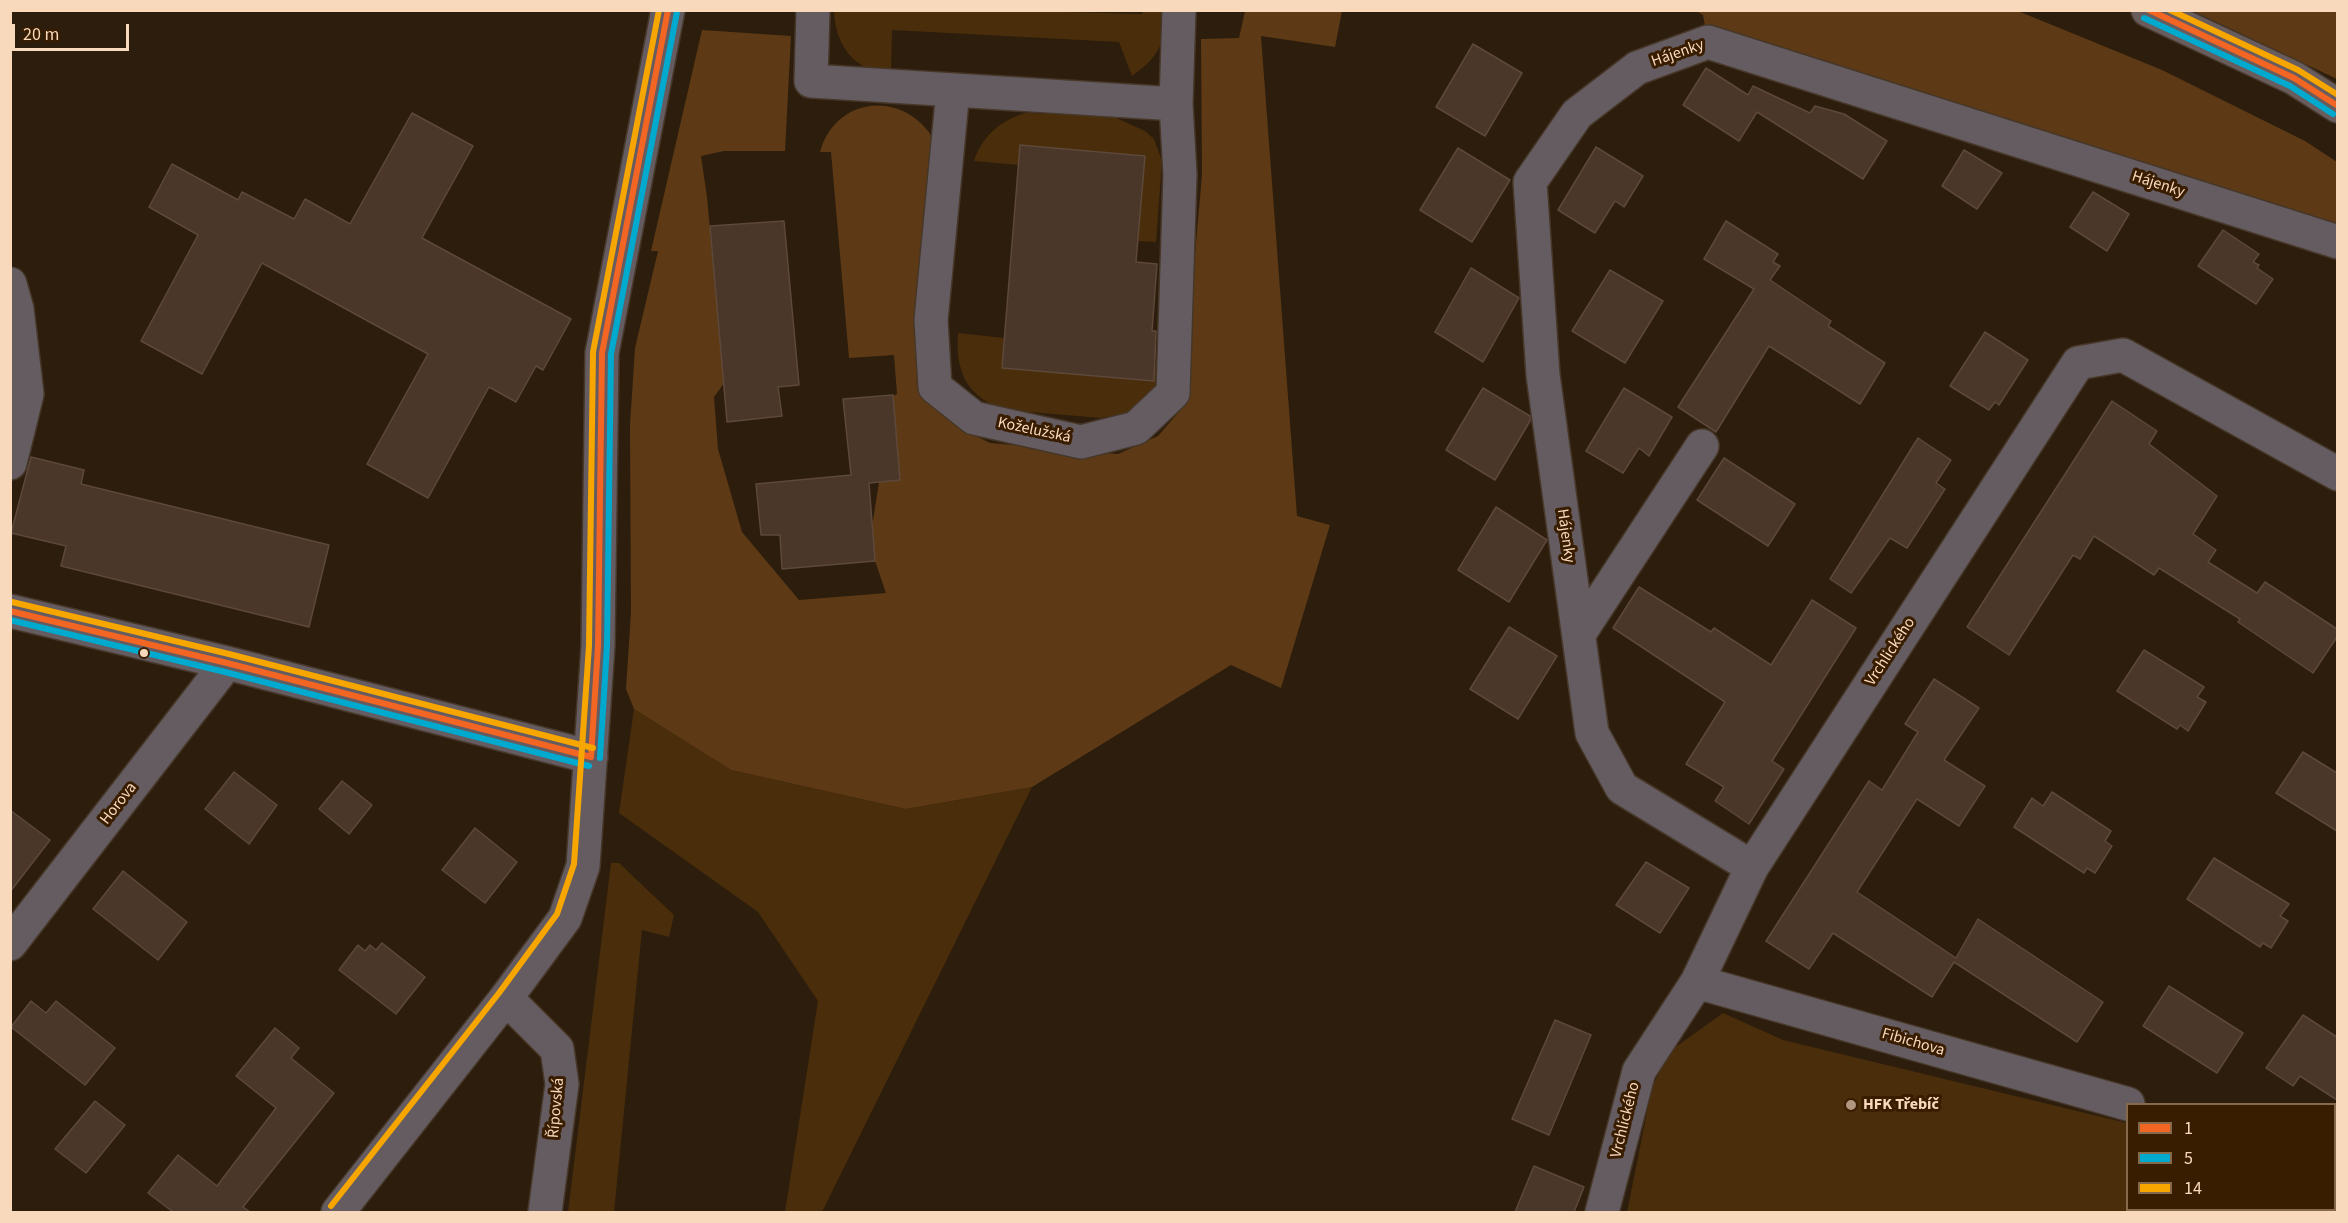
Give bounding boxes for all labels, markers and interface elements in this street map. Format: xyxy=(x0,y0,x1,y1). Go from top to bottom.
scale bar xyxy=(15,12,132,50)
text: 20 m xyxy=(23,22,59,47)
street label: Hájenky xyxy=(1649,36,1707,72)
street label: Hájenky xyxy=(2129,167,2187,203)
street label: Koželužská xyxy=(996,414,1072,448)
street label: Hájenky xyxy=(1552,508,1578,564)
street label: Vrchlického xyxy=(1862,614,1920,690)
unlabelled marker xyxy=(138,647,150,659)
street label: Horova xyxy=(97,779,141,829)
street label: Fibichova xyxy=(1879,1025,1947,1061)
street label: Řípovská xyxy=(545,1077,569,1139)
street label: Vrchlického xyxy=(1607,1080,1645,1160)
place label: HFK Třebíč xyxy=(1863,1095,1939,1115)
marker: HFK Třebíč xyxy=(1844,1098,1858,1112)
legend xyxy=(2126,1103,2336,1211)
text: 1 xyxy=(2184,1116,2193,1141)
text: 5 xyxy=(2184,1146,2193,1171)
text: 14 xyxy=(2184,1176,2202,1201)

